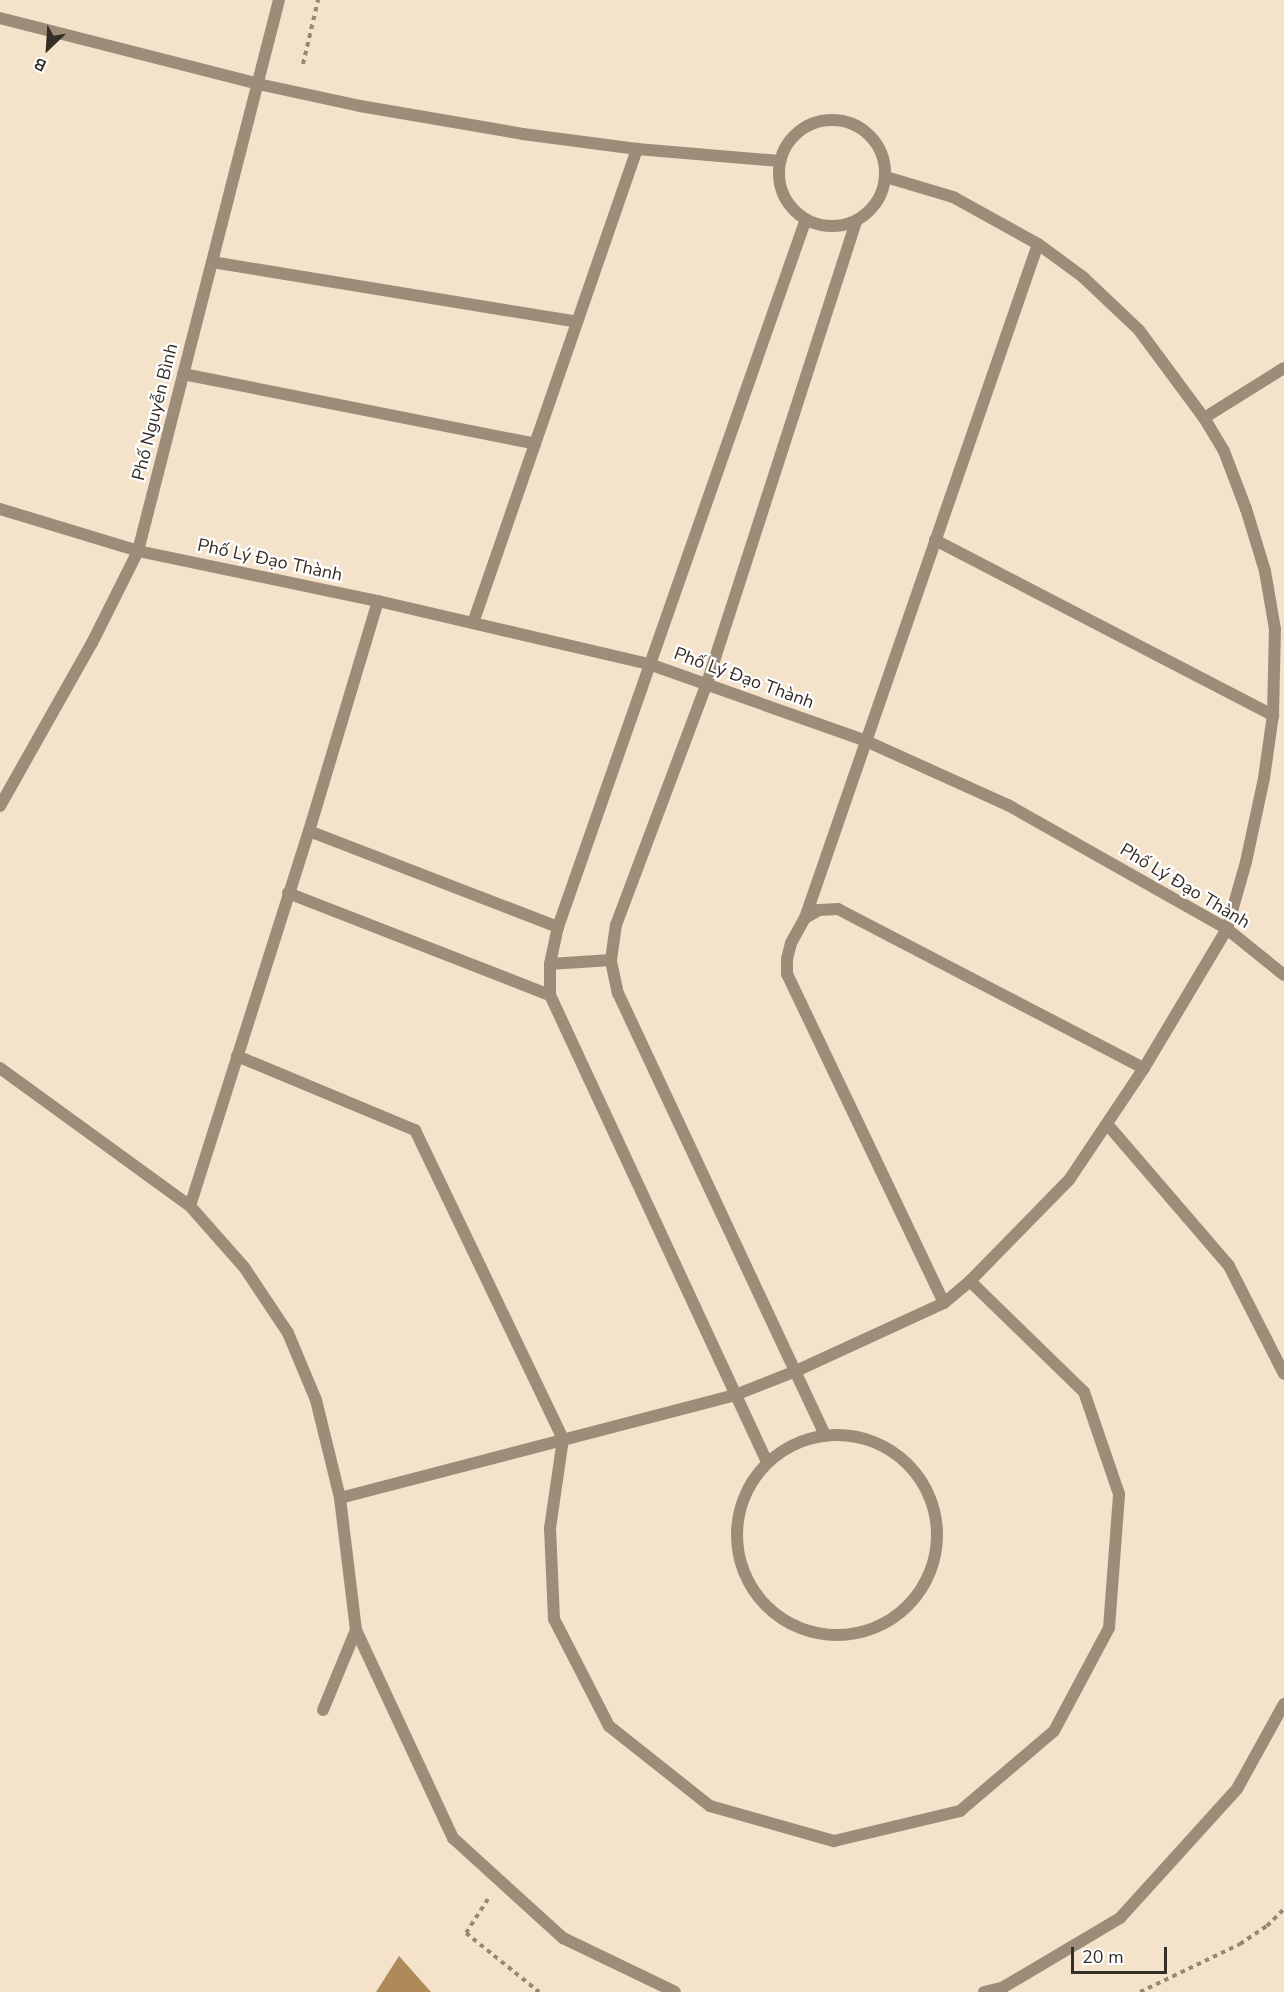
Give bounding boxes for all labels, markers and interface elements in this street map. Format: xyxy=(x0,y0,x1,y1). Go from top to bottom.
north arrow xyxy=(18,18,78,78)
text: B xyxy=(31,52,50,77)
street label: Phố Nguyễn Bình xyxy=(128,341,182,483)
street label: Phố Lý Đạo Thành xyxy=(196,534,344,586)
street label: Phố Lý Đạo Thành xyxy=(671,643,817,713)
street label: Phố Lý Đạo Thành xyxy=(1116,839,1254,933)
scale bar xyxy=(1074,1935,1170,1973)
text: 20 m xyxy=(1082,1945,1124,1969)

